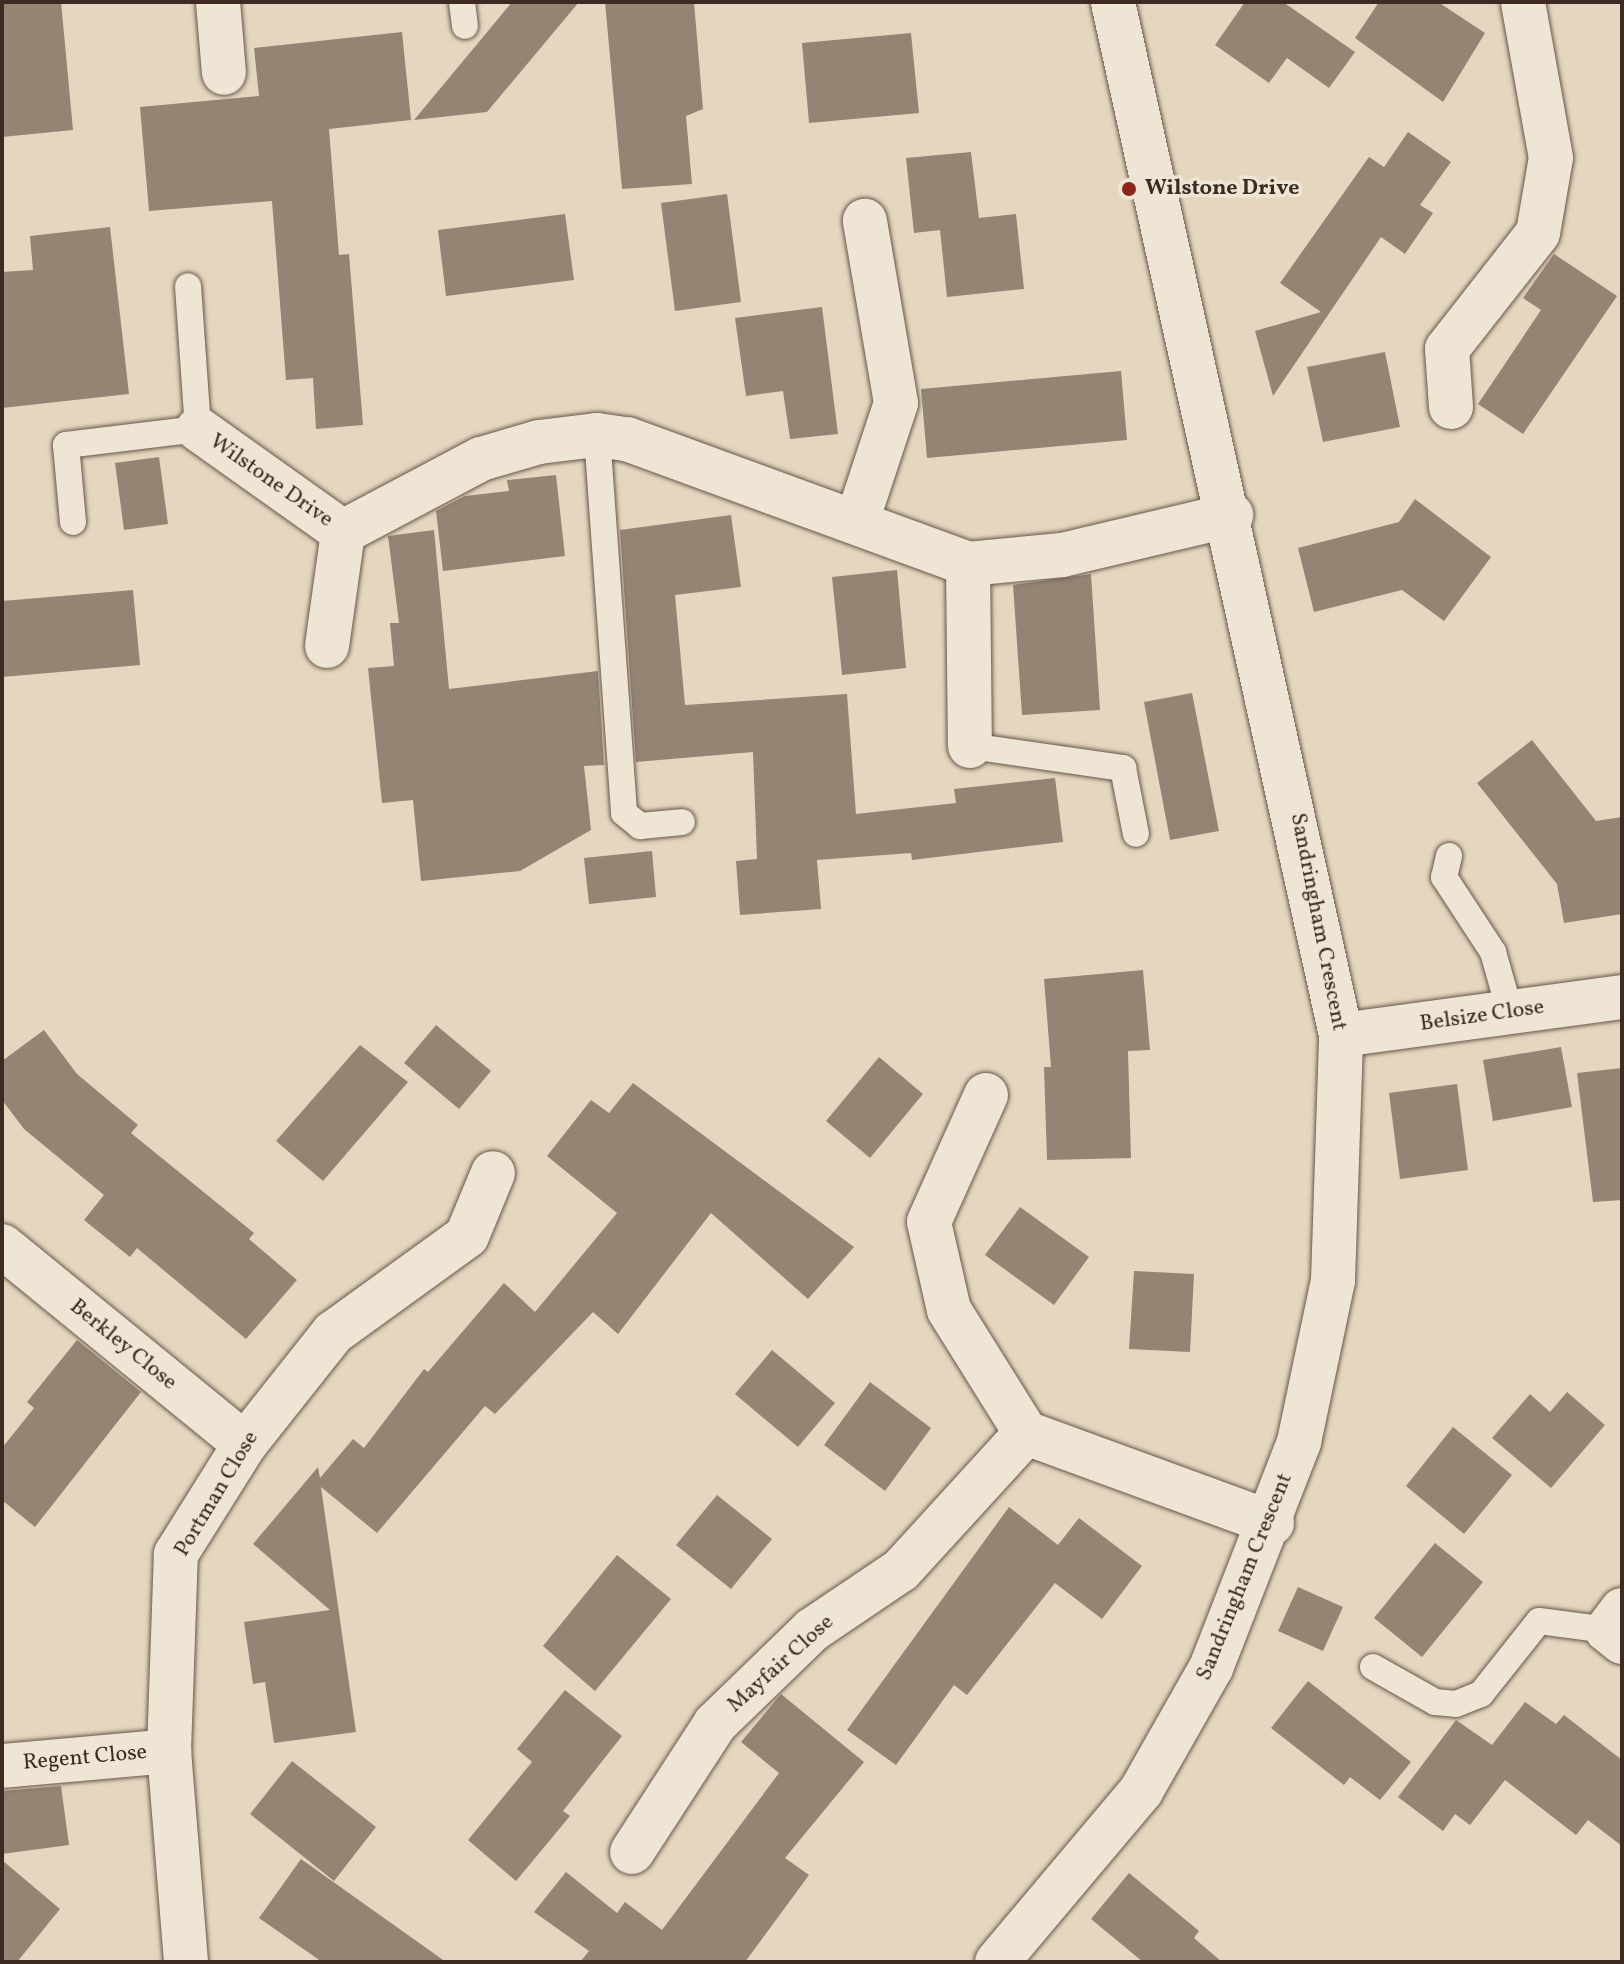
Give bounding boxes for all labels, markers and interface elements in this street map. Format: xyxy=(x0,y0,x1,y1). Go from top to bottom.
place label: Wilstone Drive xyxy=(1145,176,1299,202)
marker: Wilstone Drive xyxy=(1120,180,1138,198)
street label: Wilstone Drive xyxy=(204,429,338,533)
street label: Sandringham Crescent xyxy=(1284,811,1352,1033)
street label: Belsize Close xyxy=(1418,994,1546,1038)
street label: Berkley Close xyxy=(64,1294,182,1396)
street label: Portman Close xyxy=(169,1427,265,1561)
street label: Sandringham Crescent xyxy=(1191,1469,1299,1685)
street label: Mayfair Close xyxy=(722,1609,840,1719)
street label: Regent Close xyxy=(22,1739,148,1777)

